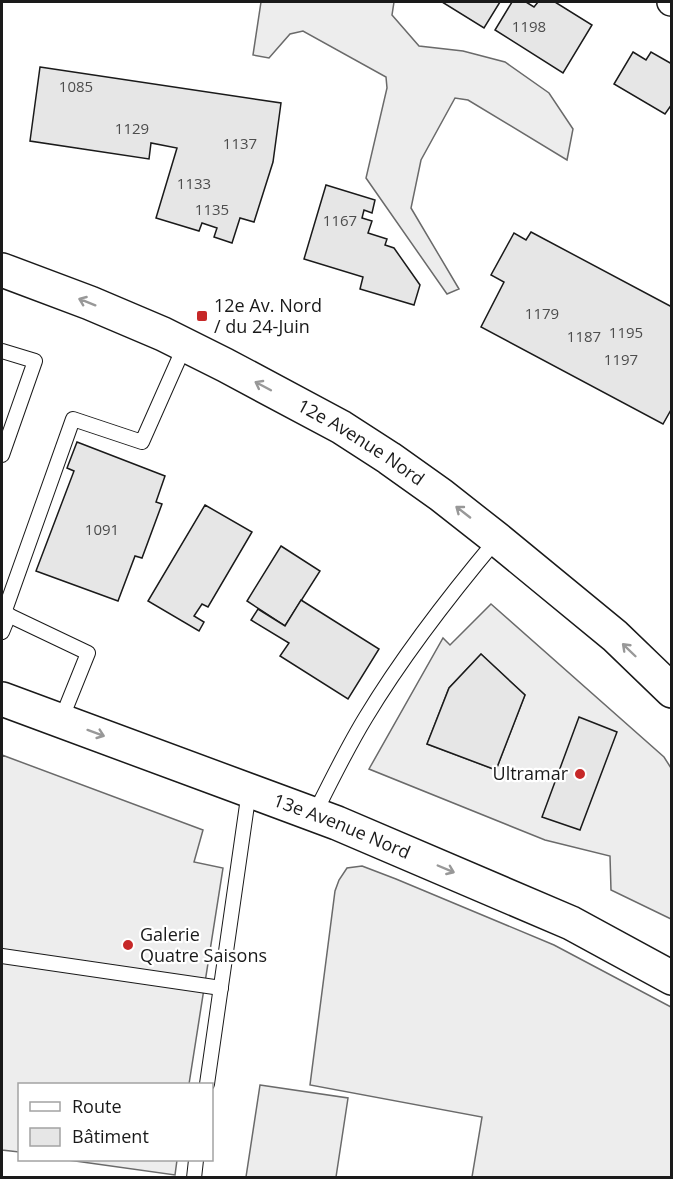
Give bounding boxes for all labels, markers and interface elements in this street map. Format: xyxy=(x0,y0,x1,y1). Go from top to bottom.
house number: 1198 xyxy=(512,16,546,36)
house number: 1085 xyxy=(59,76,93,96)
house number: 1129 xyxy=(115,118,149,138)
house number: 1137 xyxy=(223,133,257,153)
house number: 1133 xyxy=(177,173,211,193)
house number: 1135 xyxy=(195,199,229,219)
house number: 1167 xyxy=(323,210,357,230)
place label: 12e Av. Nord / du 24-Juin xyxy=(214,293,322,338)
one-way arrow xyxy=(79,296,97,307)
house number: 1179 xyxy=(525,303,559,323)
marker: 12e Av. Nord / du 24-Juin xyxy=(195,309,209,323)
house number: 1195 xyxy=(609,322,643,342)
house number: 1187 xyxy=(567,326,601,346)
house number: 1197 xyxy=(604,349,638,369)
one-way arrow xyxy=(255,380,273,391)
street label: 12e Avenue Nord xyxy=(294,393,430,490)
one-way arrow xyxy=(455,506,471,519)
house number: 1091 xyxy=(85,519,119,539)
one-way arrow xyxy=(622,643,637,657)
one-way arrow xyxy=(86,728,105,739)
place label: Ultramar xyxy=(493,761,569,785)
marker: Ultramar xyxy=(573,767,587,781)
street label: 13e Avenue Nord xyxy=(270,788,414,864)
one-way arrow xyxy=(436,864,454,876)
place label: Galerie Quatre Saisons xyxy=(140,922,267,967)
marker: Galerie Quatre Saisons xyxy=(121,938,135,952)
legend xyxy=(18,1083,213,1161)
text: Route xyxy=(72,1094,122,1118)
text: Bâtiment xyxy=(72,1124,149,1148)

